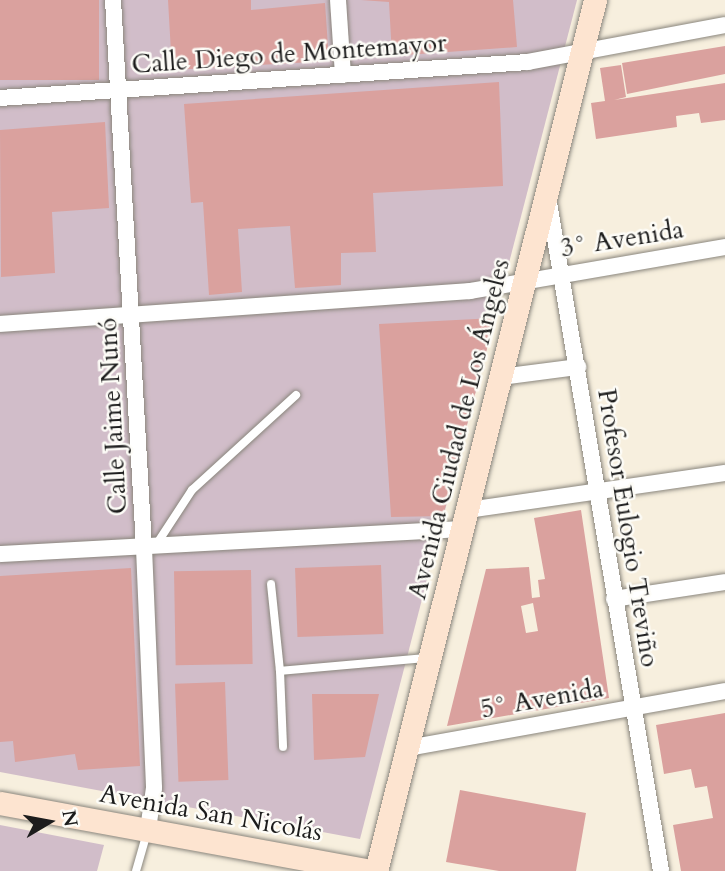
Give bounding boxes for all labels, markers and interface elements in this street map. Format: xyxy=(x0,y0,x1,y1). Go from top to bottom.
street label: Calle Diego de Montemayor xyxy=(131,27,447,81)
street label: 3° Avenida xyxy=(558,214,686,264)
street label: Avenida Ciudad de Los Ángeles xyxy=(402,256,516,602)
street label: Calle Jaime Nunó xyxy=(92,317,134,515)
street label: Profesor Eulogio Treviño xyxy=(591,387,665,669)
street label: 5° Avenida xyxy=(478,673,606,725)
street label: Avenida San Nicolás xyxy=(97,778,325,848)
north arrow xyxy=(14,787,84,857)
text: N xyxy=(55,808,84,829)

